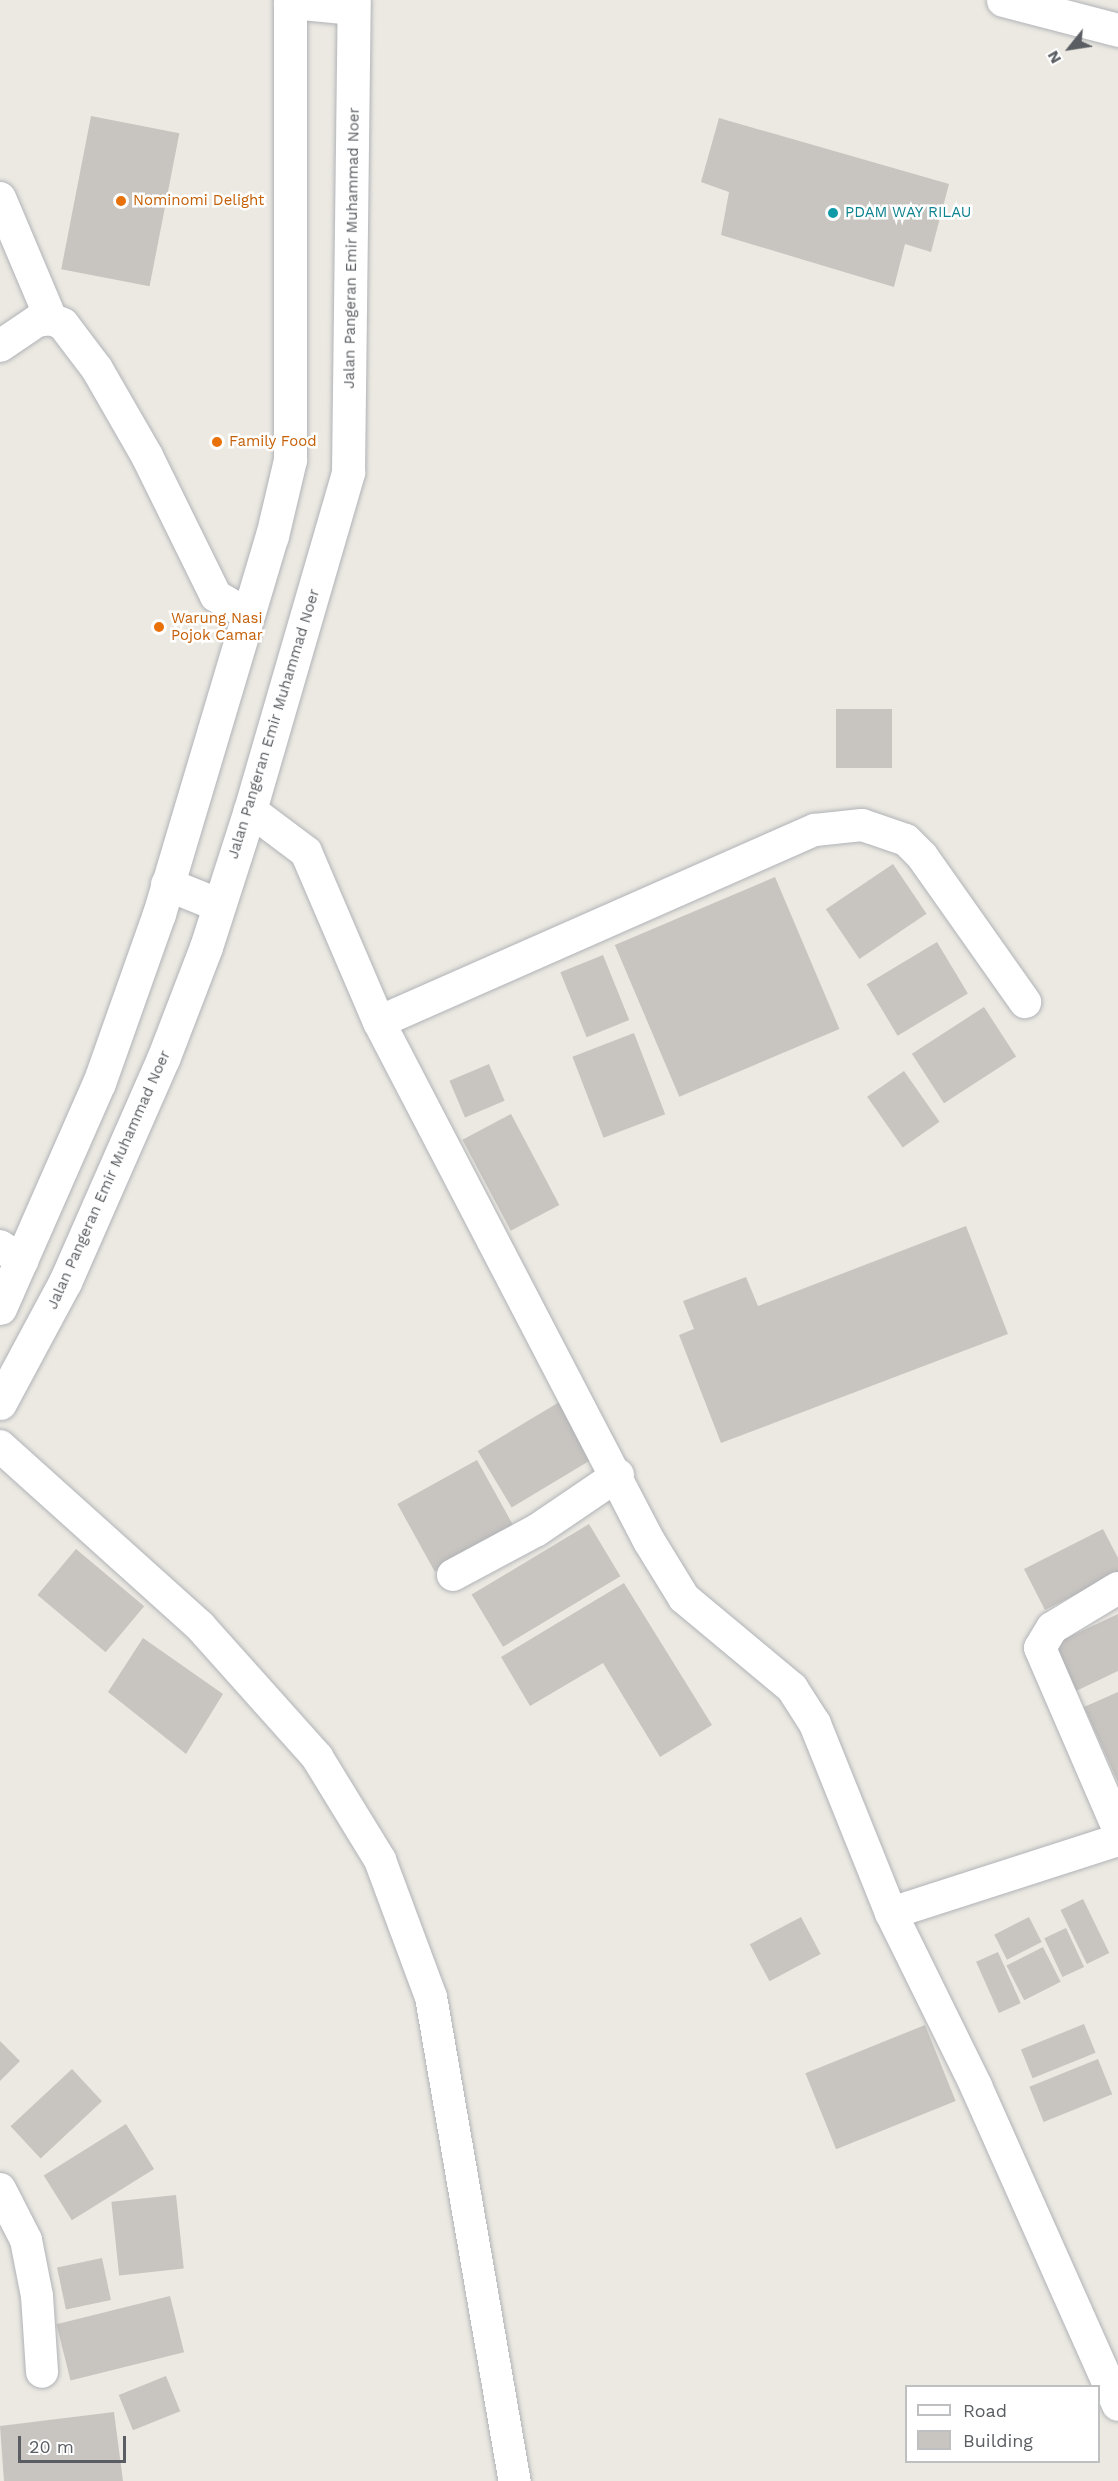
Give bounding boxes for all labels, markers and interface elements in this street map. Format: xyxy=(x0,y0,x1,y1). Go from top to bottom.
north arrow xyxy=(1040,18,1100,78)
text: N xyxy=(1043,47,1065,67)
street label: Jalan Pangeran Emir Muhammad Noer xyxy=(341,107,363,389)
place label: Nominomi Delight xyxy=(133,192,264,210)
marker: Nominomi Delight xyxy=(114,194,128,208)
place label: PDAM WAY RILAU xyxy=(845,204,972,222)
marker: PDAM WAY RILAU xyxy=(826,206,840,220)
place label: Family Food xyxy=(229,433,317,451)
marker: Family Food xyxy=(210,435,224,449)
street label: Jalan Pangeran Emir Muhammad Noer xyxy=(224,587,324,861)
place label: Warung Nasi Pojok Camar xyxy=(171,609,263,644)
marker: Warung Nasi Pojok Camar xyxy=(152,620,166,634)
street label: Jalan Pangeran Emir Muhammad Noer xyxy=(44,1048,174,1312)
legend xyxy=(905,2385,1100,2463)
text: Road xyxy=(963,2400,1007,2421)
scale bar xyxy=(21,2424,129,2462)
text: Building xyxy=(963,2430,1033,2451)
text: 20 m xyxy=(29,2436,74,2457)

